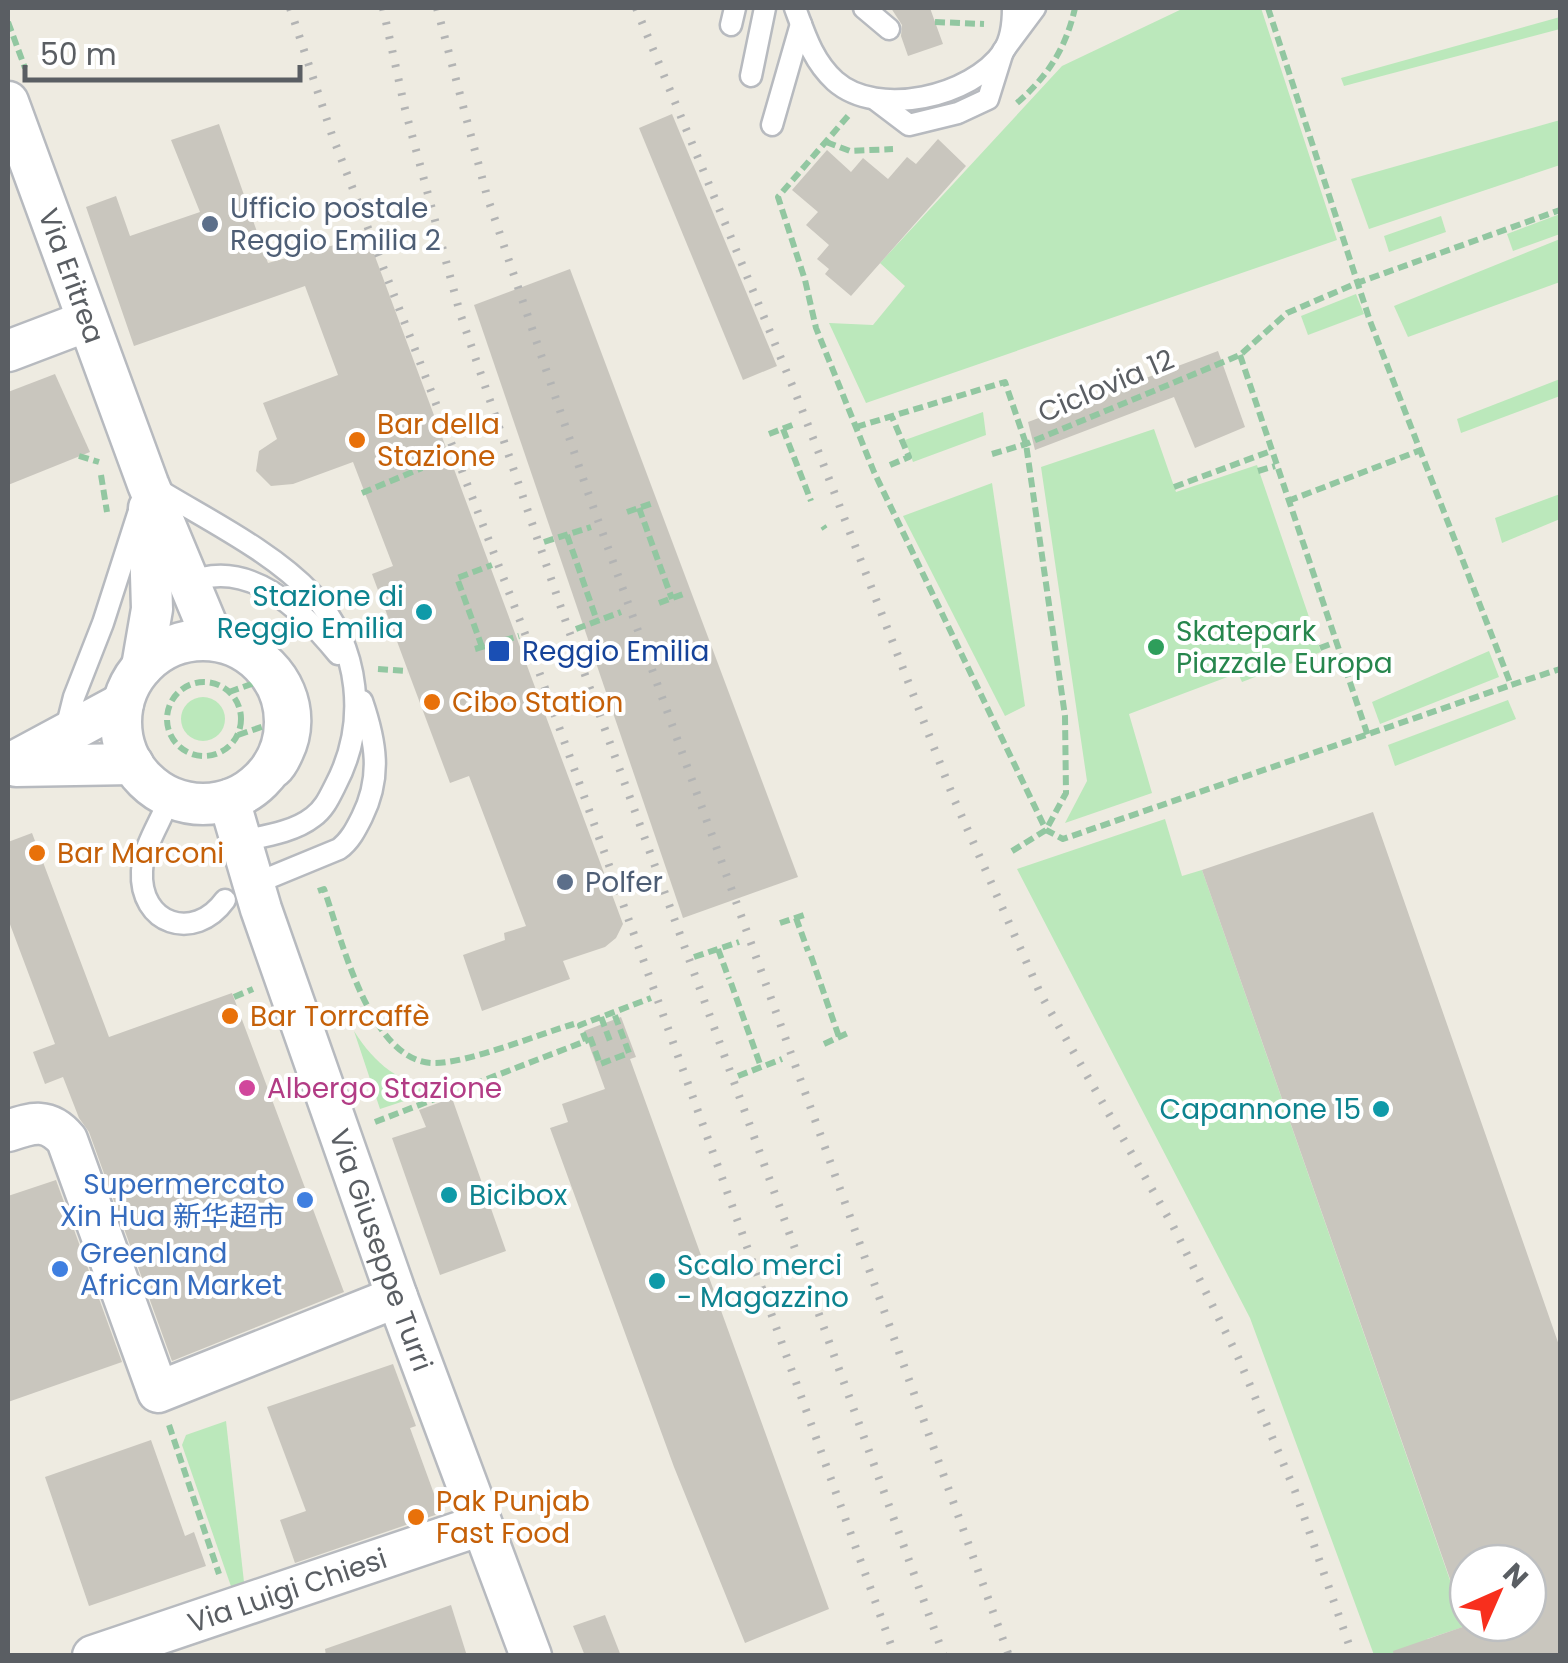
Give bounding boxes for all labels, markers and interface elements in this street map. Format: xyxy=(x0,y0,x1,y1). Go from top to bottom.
scale bar xyxy=(25,20,300,82)
text: 50 m xyxy=(40,33,117,76)
place label: Ufficio postale Reggio Emilia 2 xyxy=(230,189,441,260)
street label: Via Eritrea xyxy=(29,203,114,349)
marker: Ufficio postale Reggio Emilia 2 xyxy=(199,213,221,235)
street label: Ciclovia 12 xyxy=(1032,340,1180,432)
place label: Bar della Stazione xyxy=(377,405,500,476)
marker: Bar della Stazione xyxy=(346,429,368,451)
place label: Stazione di Reggio Emilia xyxy=(217,577,404,648)
marker: Stazione di Reggio Emilia xyxy=(413,601,435,623)
place label: Skatepark Piazzale Europa xyxy=(1176,612,1393,683)
place label: Reggio Emilia xyxy=(522,632,709,671)
marker: Skatepark Piazzale Europa xyxy=(1145,636,1167,658)
marker: Reggio Emilia xyxy=(486,638,512,664)
place label: Cibo Station xyxy=(452,683,623,722)
marker: Cibo Station xyxy=(421,691,443,713)
place label: Bar Marconi xyxy=(57,834,224,873)
marker: Bar Marconi xyxy=(26,842,48,864)
place label: Polfer xyxy=(585,863,663,902)
marker: Polfer xyxy=(554,871,576,893)
place label: Bar Torrcaffè xyxy=(250,997,430,1036)
marker: Bar Torrcaffè xyxy=(219,1005,241,1027)
place label: Albergo Stazione xyxy=(267,1069,502,1108)
marker: Albergo Stazione xyxy=(236,1077,258,1099)
place label: Capannone 15 xyxy=(1160,1090,1361,1129)
marker: Capannone 15 xyxy=(1370,1098,1392,1120)
street label: Via Giuseppe Turri xyxy=(320,1124,442,1376)
place label: Supermercato Xin Hua 新华超市 xyxy=(60,1165,285,1236)
place label: Bicibox xyxy=(469,1176,568,1215)
marker: Bicibox xyxy=(438,1184,460,1206)
marker: Supermercato Xin Hua 新华超市 xyxy=(294,1189,316,1211)
place label: Greenland African Market xyxy=(80,1234,282,1305)
place label: Scalo merci - Magazzino xyxy=(677,1246,849,1317)
marker: Greenland African Market xyxy=(49,1258,71,1280)
marker: Scalo merci - Magazzino xyxy=(646,1270,668,1292)
place label: Pak Punjab Fast Food xyxy=(436,1482,590,1553)
marker: Pak Punjab Fast Food xyxy=(405,1506,427,1528)
street label: Via Luigi Chiesi xyxy=(183,1539,392,1642)
north arrow xyxy=(1448,1543,1548,1643)
text: N xyxy=(1494,1554,1537,1597)

